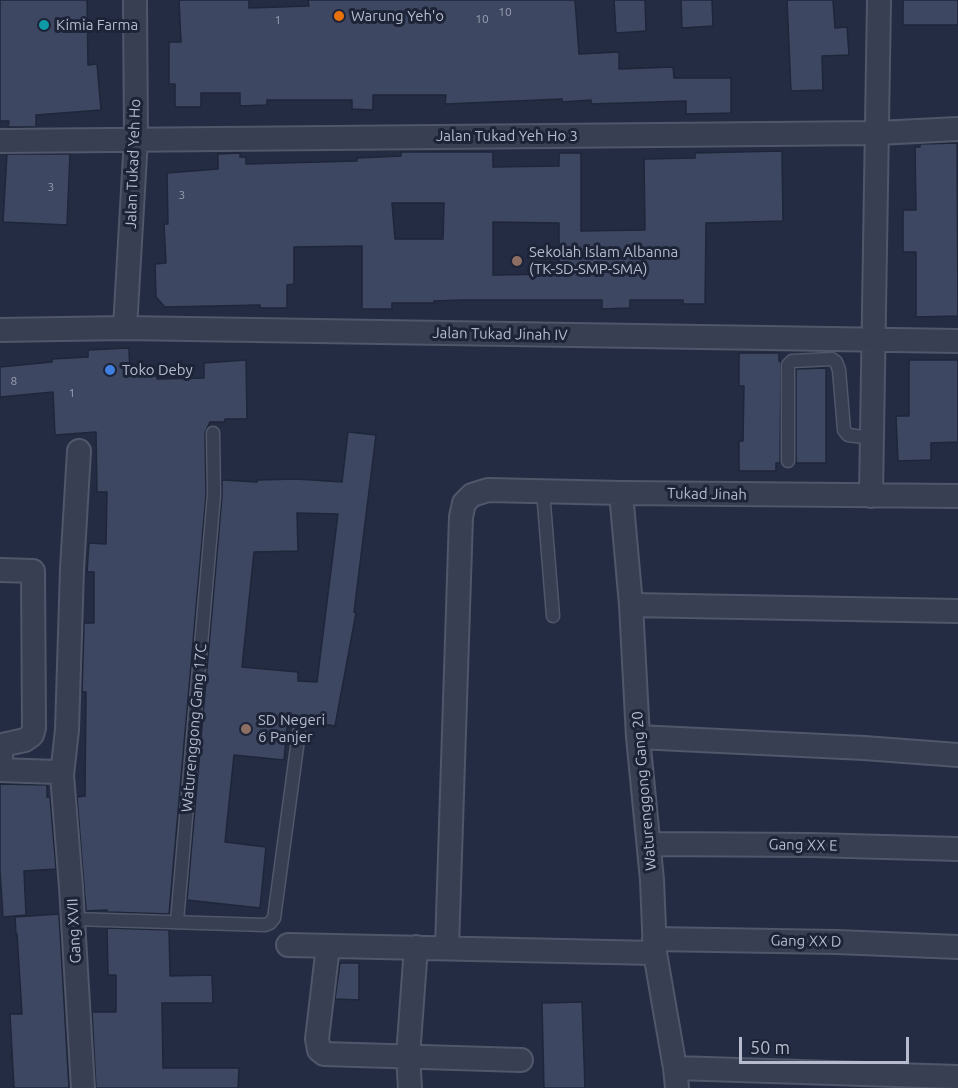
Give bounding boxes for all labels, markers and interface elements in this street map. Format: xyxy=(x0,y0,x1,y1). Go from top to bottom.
house number: 10 xyxy=(498,5,512,19)
place label: Warung Yeh'o xyxy=(351,7,444,25)
marker: Warung Yeh'o xyxy=(332,9,346,23)
house number: 10 xyxy=(475,12,489,26)
house number: 1 xyxy=(275,13,281,27)
place label: Kimia Farma xyxy=(56,16,138,34)
marker: Kimia Farma xyxy=(37,18,51,32)
street label: Jalan Tukad Yeh Ho xyxy=(122,99,144,229)
street label: Jalan Tukad Yeh Ho 3 xyxy=(436,127,578,145)
house number: 3 xyxy=(48,180,54,194)
house number: 3 xyxy=(179,188,185,202)
place label: Sekolah Islam Albanna (TK-SD-SMP-SMA) xyxy=(529,243,678,278)
marker: Sekolah Islam Albanna (TK-SD-SMP-SMA) xyxy=(510,254,524,268)
street label: Jalan Tukad Jinah IV xyxy=(432,324,568,344)
place label: Toko Deby xyxy=(122,361,193,379)
marker: Toko Deby xyxy=(103,363,117,377)
house number: 8 xyxy=(11,374,17,388)
house number: 1 xyxy=(69,386,75,400)
street label: Tukad Jinah xyxy=(667,484,747,504)
street label: Waturenggong Gang 17C xyxy=(178,643,210,813)
street label: Waturenggong Gang 20 xyxy=(628,710,660,872)
place label: SD Negeri 6 Panjer xyxy=(258,711,325,746)
marker: SD Negeri 6 Panjer xyxy=(239,722,253,736)
street label: Gang XX E xyxy=(768,835,838,855)
street label: Gang XVII xyxy=(63,898,85,964)
street label: Gang XX D xyxy=(770,931,842,951)
scale bar xyxy=(742,1025,912,1063)
text: 50 m xyxy=(750,1037,790,1057)

